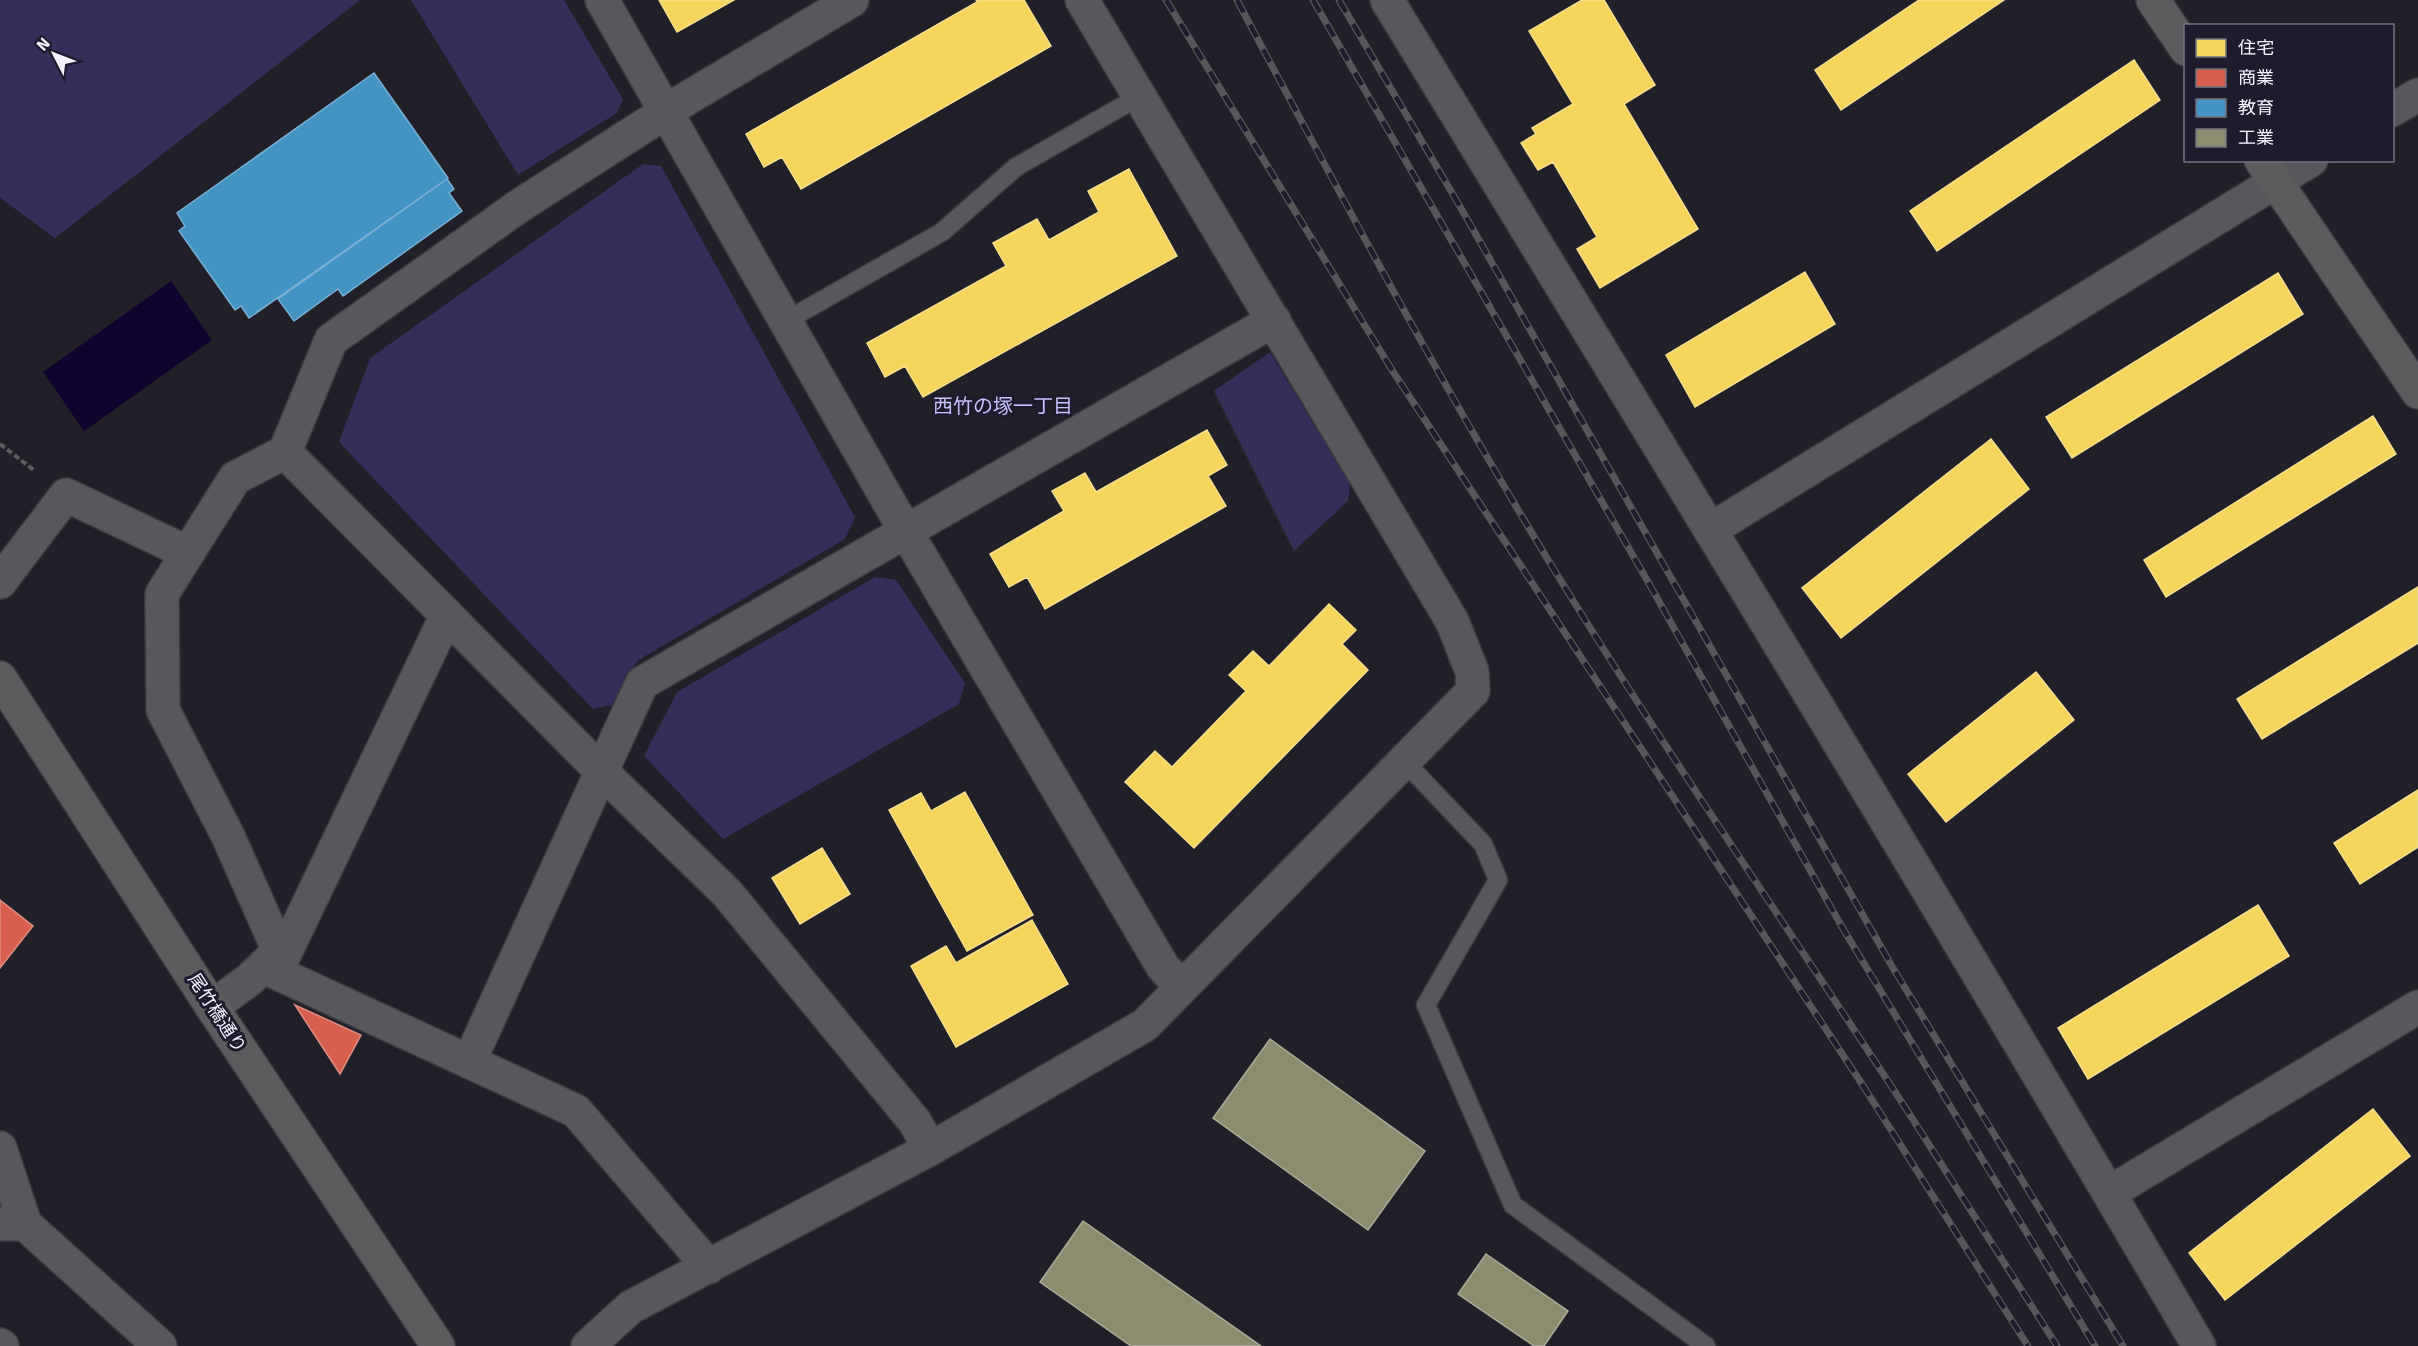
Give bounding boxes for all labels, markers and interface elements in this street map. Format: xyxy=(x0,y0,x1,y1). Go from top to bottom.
north arrow xyxy=(24,24,84,84)
legend xyxy=(2184,24,2394,162)
text: N xyxy=(32,34,55,55)
text: 住宅 xyxy=(2238,37,2274,59)
text: 商業 xyxy=(2238,67,2274,89)
text: 教育 xyxy=(2238,97,2274,119)
text: 工業 xyxy=(2238,127,2274,149)
district label: 西竹の塚一丁目 xyxy=(933,394,1073,419)
street label: 尾竹橋通り xyxy=(183,969,251,1057)

